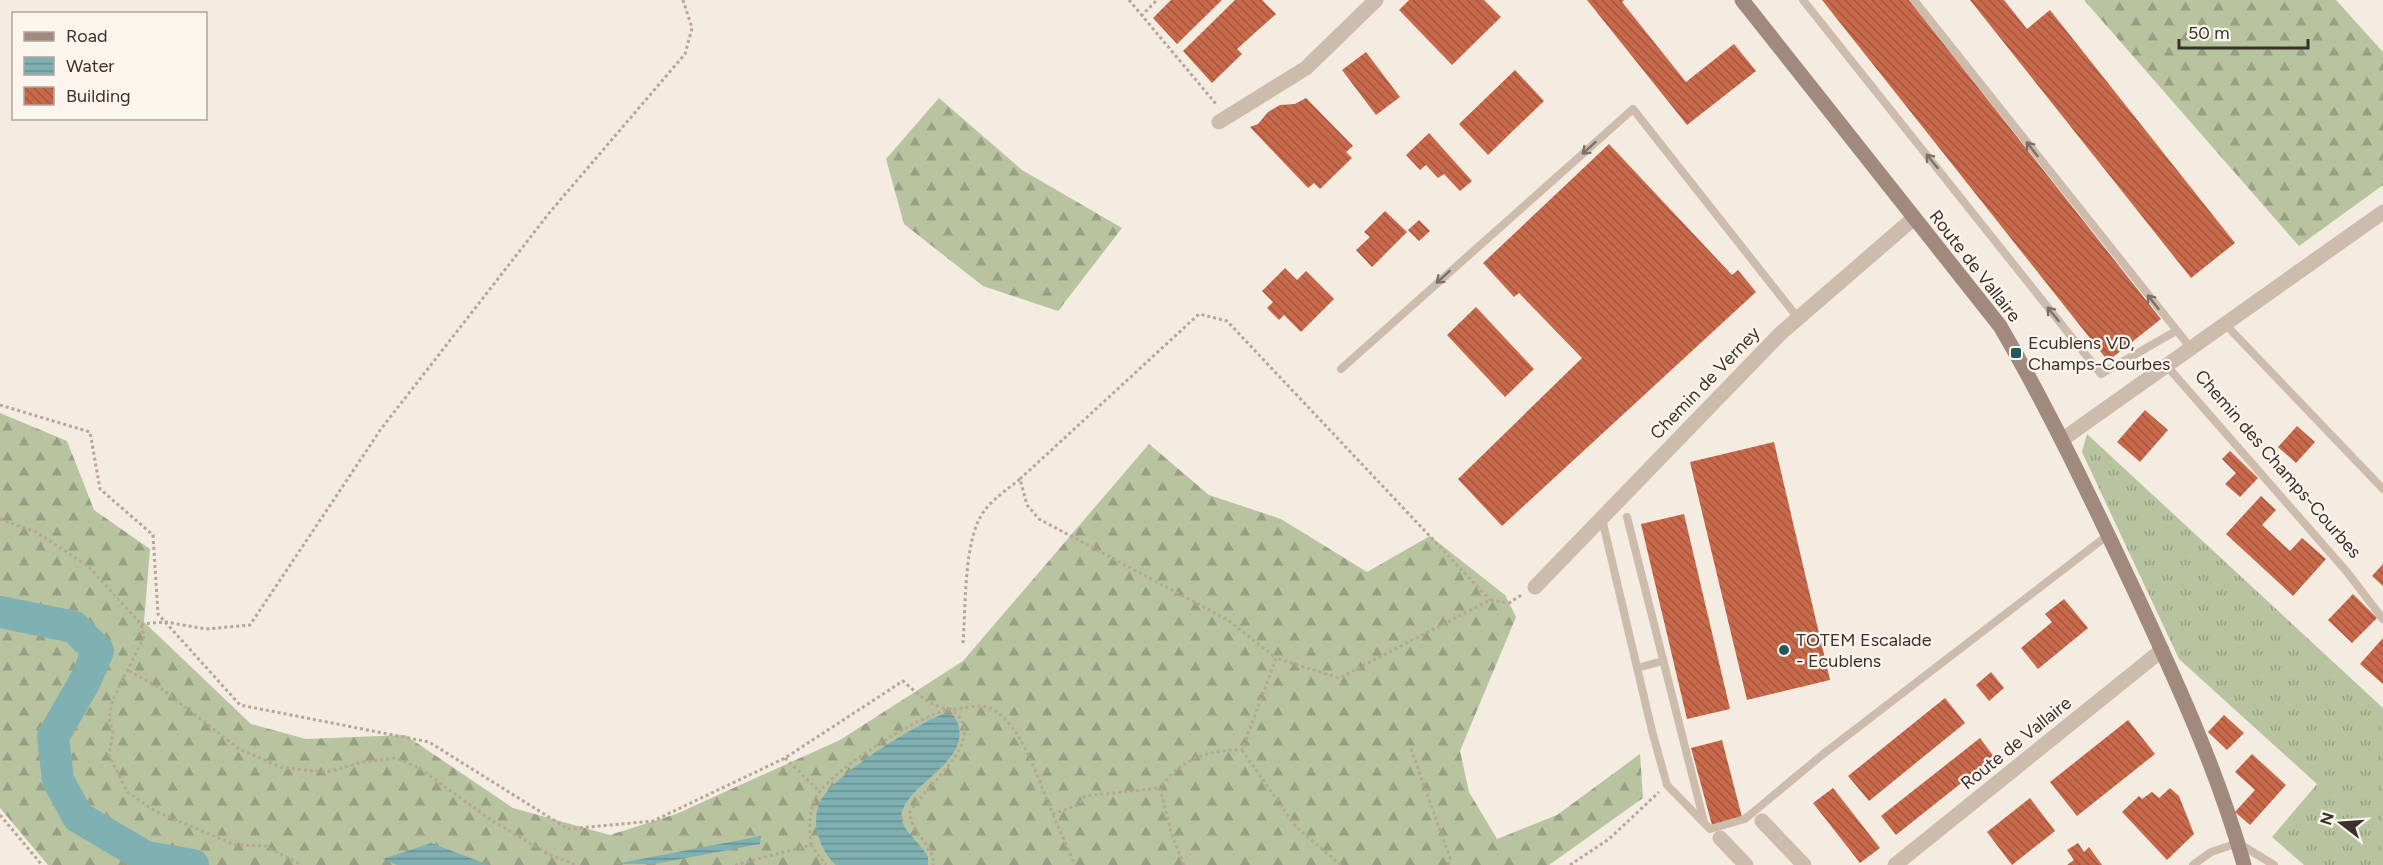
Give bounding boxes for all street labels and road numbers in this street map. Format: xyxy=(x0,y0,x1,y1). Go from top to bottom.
street label: Route de Vallaire xyxy=(1925,206,2026,326)
street label: Chemin de Verney xyxy=(1646,322,1765,444)
street label: Chemin des Champs-Courbes xyxy=(2190,365,2366,563)
street label: Route de Vallaire xyxy=(1956,692,2076,794)

